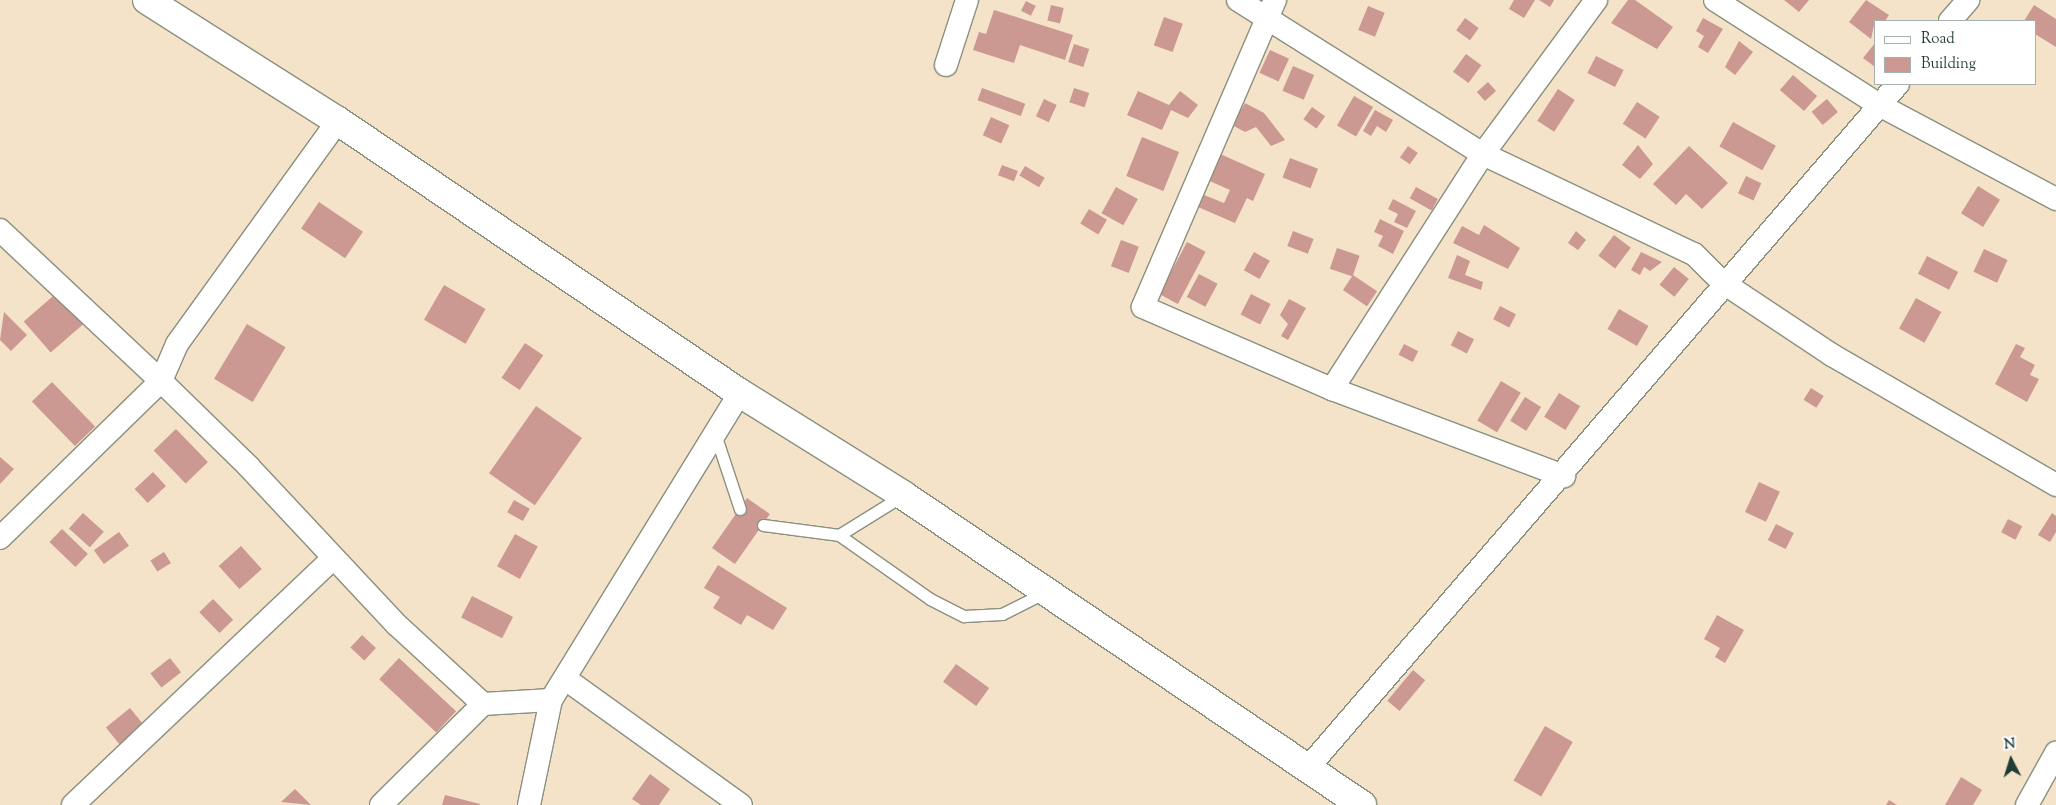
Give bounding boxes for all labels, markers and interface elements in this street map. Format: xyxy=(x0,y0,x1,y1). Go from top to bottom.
legend xyxy=(1874,20,2036,85)
text: Road xyxy=(1921,29,1955,50)
text: Building xyxy=(1921,54,1976,75)
north arrow xyxy=(1986,735,2036,785)
text: N xyxy=(2003,735,2016,756)

